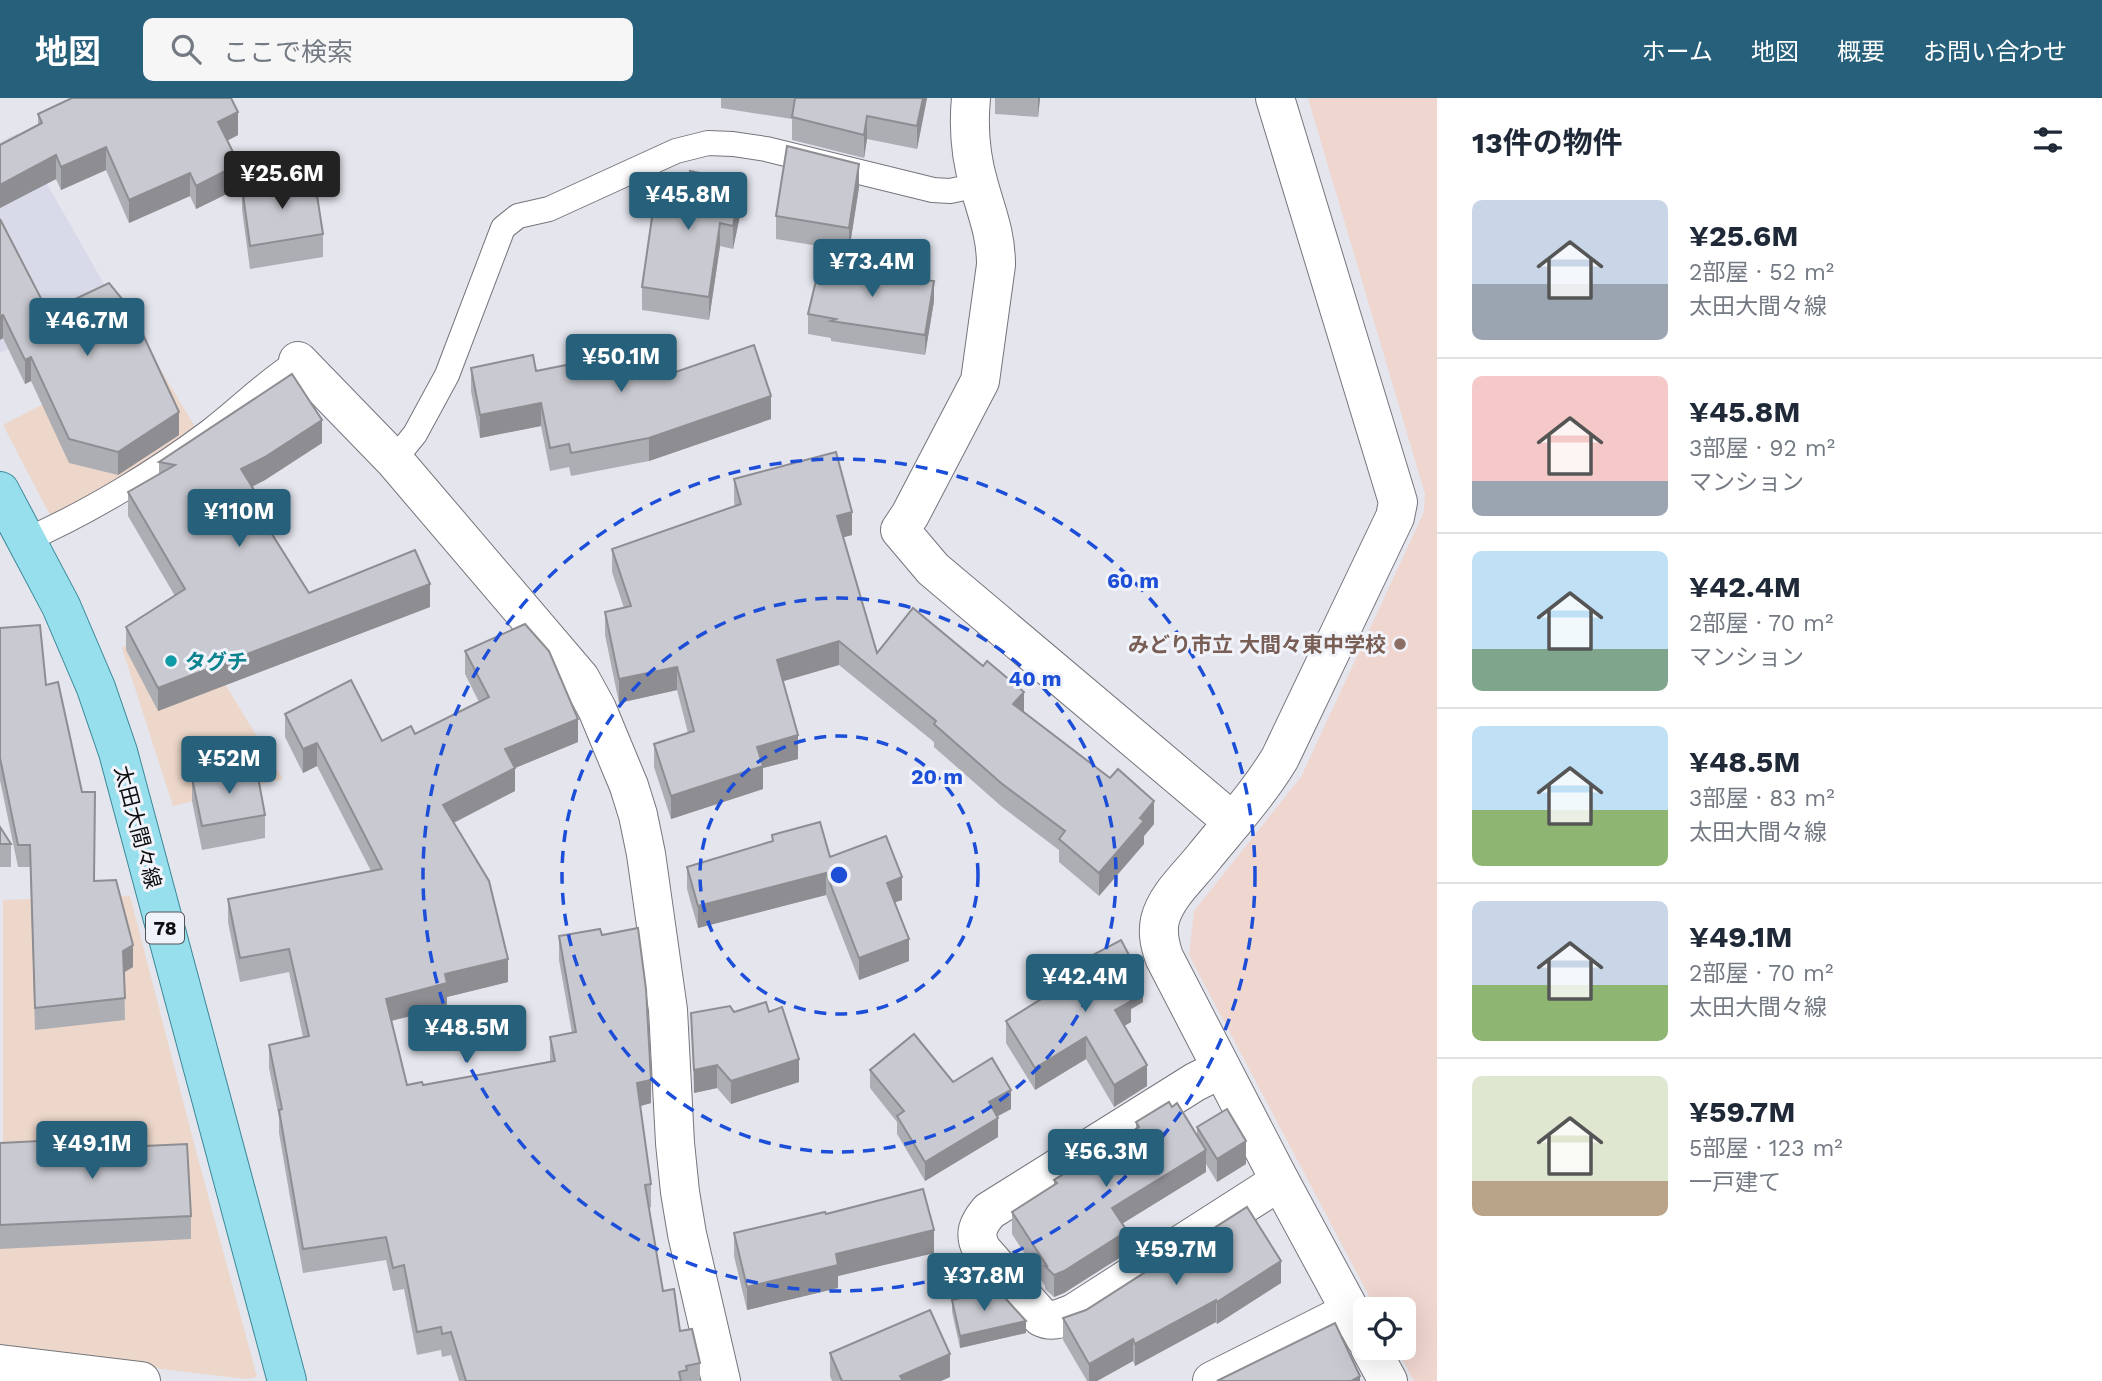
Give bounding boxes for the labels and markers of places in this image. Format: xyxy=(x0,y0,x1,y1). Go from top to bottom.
pin: ¥25.6M xyxy=(225,152,339,211)
pin: ¥45.8M xyxy=(631,172,745,232)
pin: ¥73.4M xyxy=(815,240,929,299)
pin: ¥46.7M xyxy=(30,299,144,358)
pin: ¥50.1M xyxy=(564,334,678,394)
pin: ¥110M xyxy=(190,490,288,549)
place label: みどり市立 大間々東中学校 xyxy=(1128,632,1386,657)
marker: みどり市立 大間々東中学校 xyxy=(1392,636,1408,652)
place label: タグチ xyxy=(185,649,248,674)
marker: タグチ xyxy=(163,653,179,669)
pin: ¥52M xyxy=(188,736,270,796)
centre of rings xyxy=(827,863,851,887)
pin: ¥42.4M xyxy=(1028,954,1142,1014)
pin: ¥48.5M xyxy=(410,1006,524,1065)
pin: ¥49.1M xyxy=(35,1122,149,1181)
pin: ¥56.3M xyxy=(1049,1130,1163,1189)
pin: ¥59.7M xyxy=(1119,1228,1233,1287)
pin: ¥37.8M xyxy=(927,1254,1041,1313)

